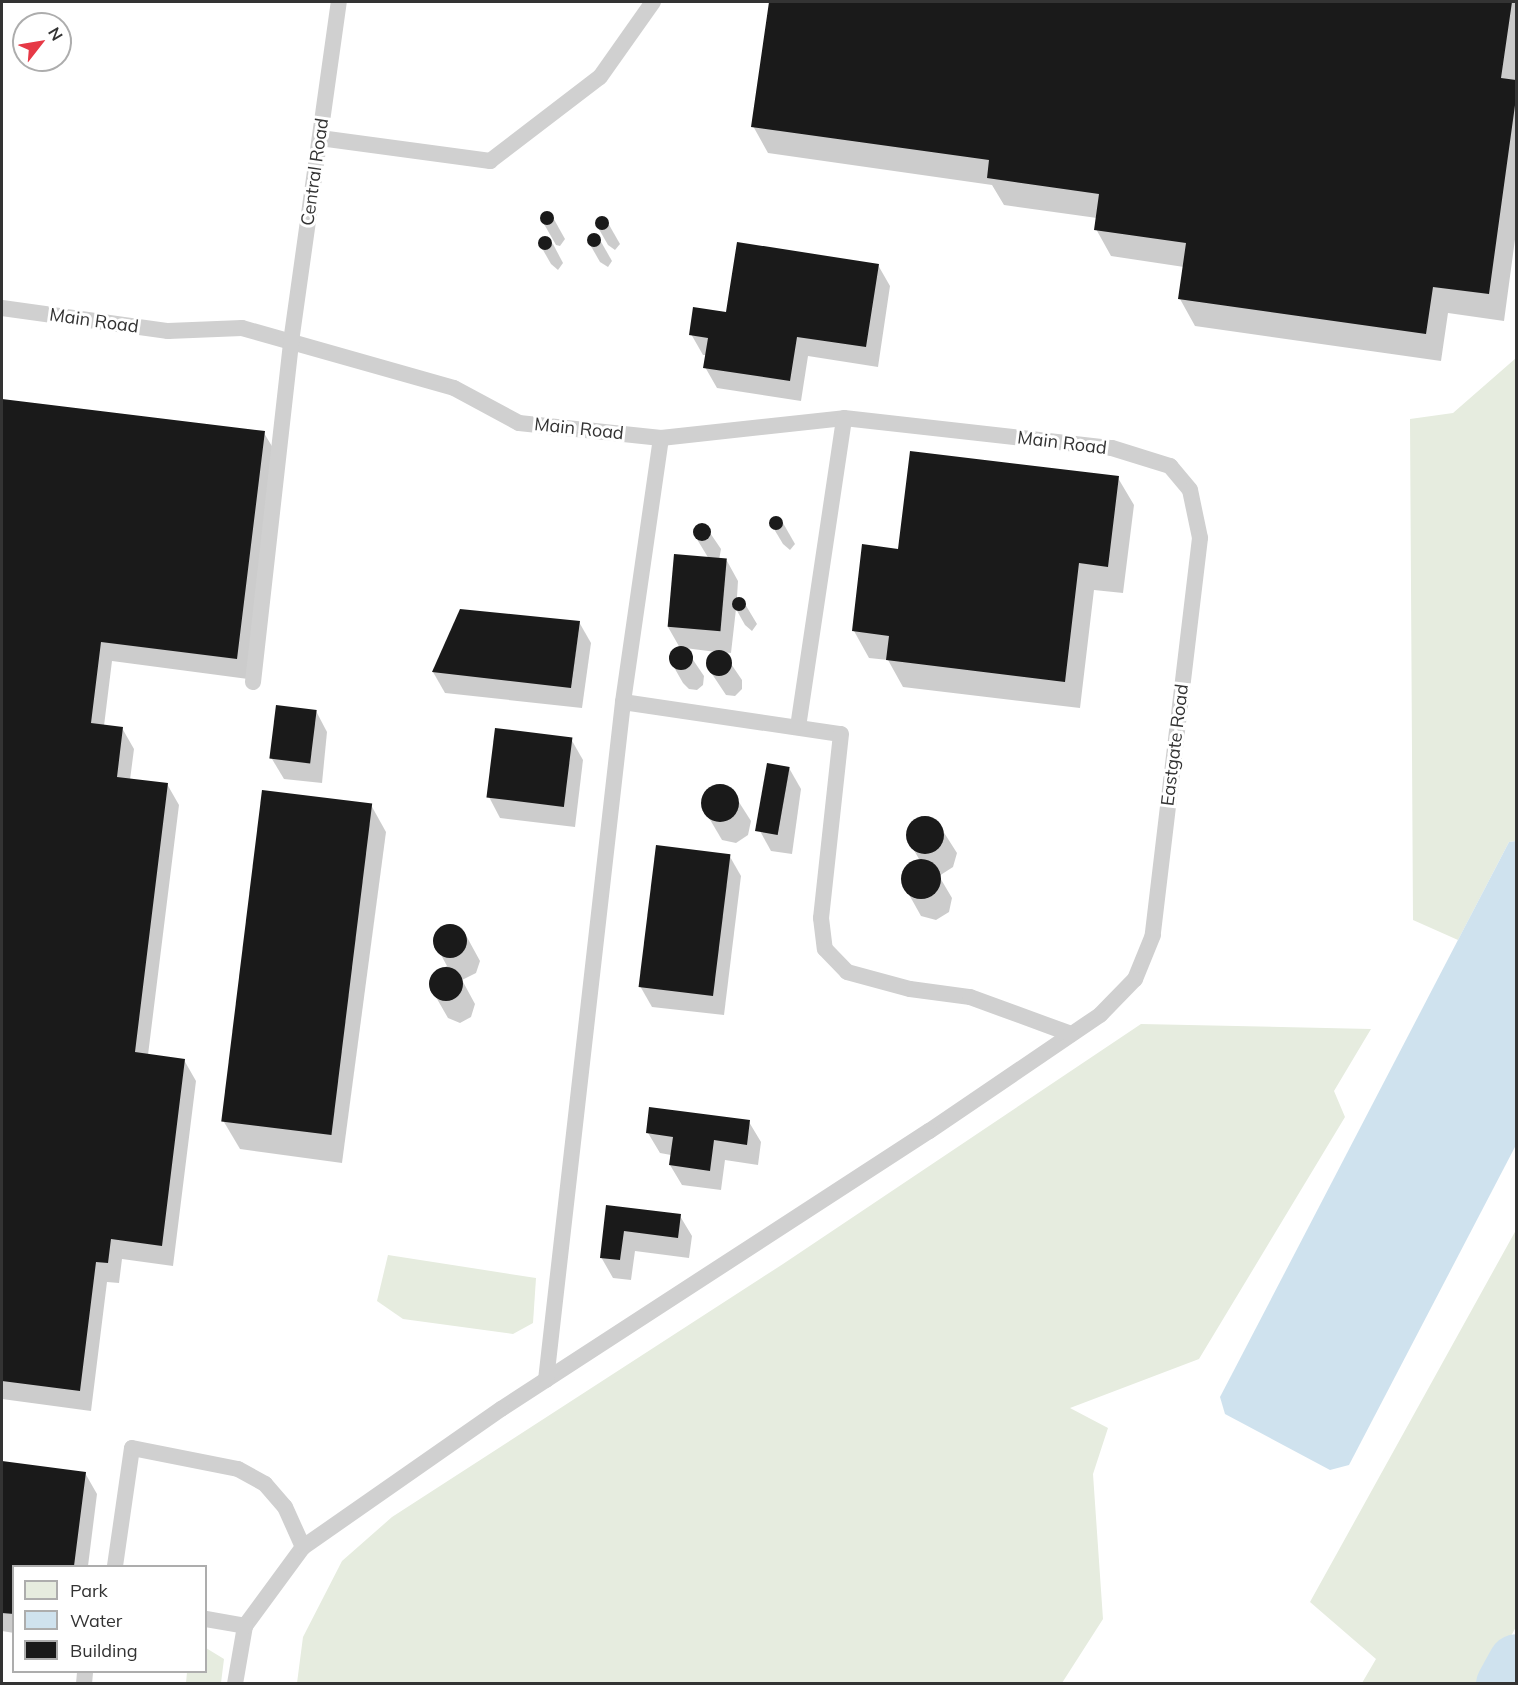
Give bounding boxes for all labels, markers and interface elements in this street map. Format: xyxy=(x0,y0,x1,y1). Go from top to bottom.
north arrow xyxy=(12,12,72,72)
text: N xyxy=(44,23,67,44)
street label: Central Road xyxy=(297,117,333,227)
street label: Main Road xyxy=(48,304,140,338)
street label: Main Road xyxy=(533,414,625,444)
street label: Main Road xyxy=(1016,427,1108,459)
street label: Eastgate Road xyxy=(1157,683,1193,807)
legend xyxy=(12,1565,207,1673)
text: Park xyxy=(70,1579,108,1602)
text: Water xyxy=(70,1609,122,1632)
text: Building xyxy=(70,1639,138,1662)

